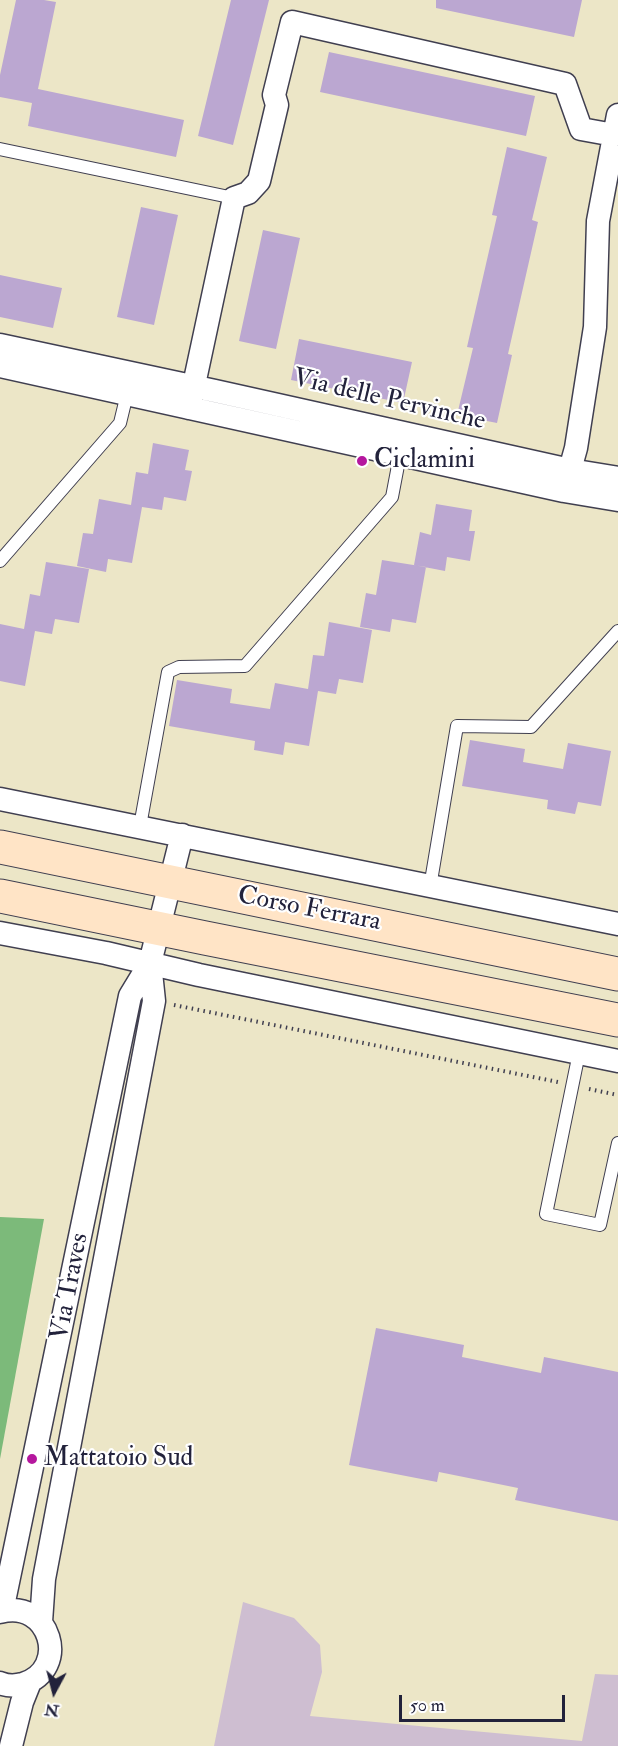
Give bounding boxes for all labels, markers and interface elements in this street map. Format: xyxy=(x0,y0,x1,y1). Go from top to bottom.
street label: Via delle Pervinche xyxy=(290,364,488,438)
place label: Ciclamini xyxy=(374,445,475,477)
marker: Ciclamini xyxy=(355,454,369,468)
street label: Corso Ferrara xyxy=(235,881,383,939)
street label: Via Traves xyxy=(45,1231,97,1343)
place label: Mattatoio Sud xyxy=(44,1443,193,1475)
marker: Mattatoio Sud xyxy=(25,1452,39,1466)
north arrow xyxy=(24,1662,84,1722)
scale bar xyxy=(402,1683,568,1721)
text: 50 m xyxy=(410,1694,445,1717)
text: N xyxy=(43,1699,60,1721)

